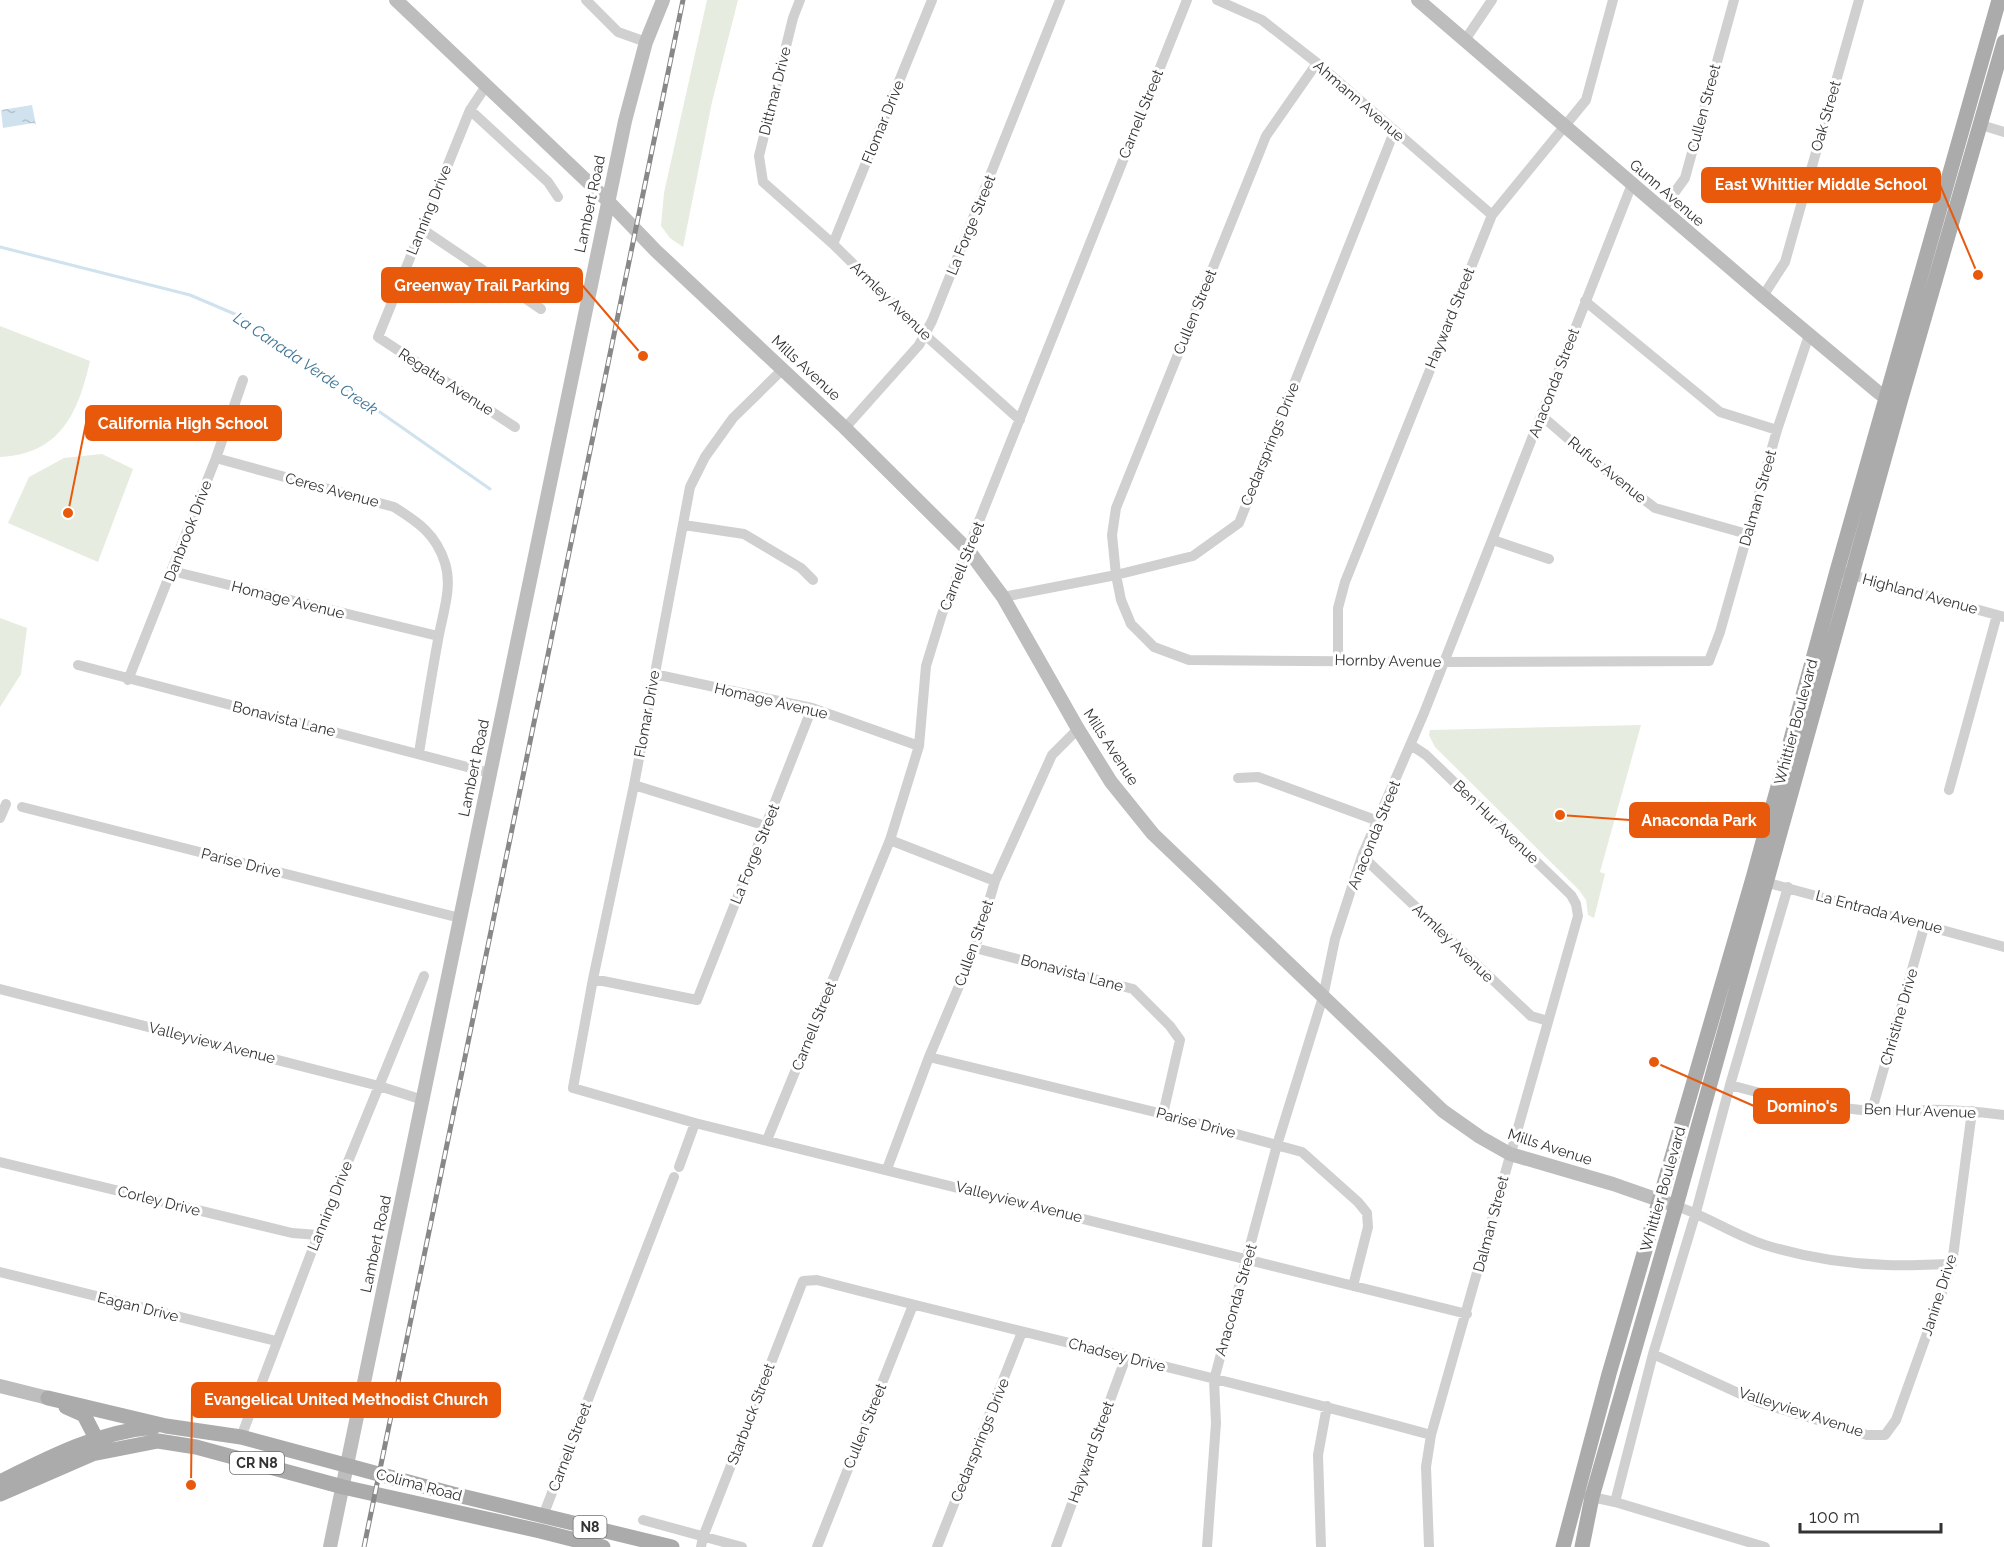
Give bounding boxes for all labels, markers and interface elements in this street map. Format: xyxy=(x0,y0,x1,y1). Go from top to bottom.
street label: Dittmar Drive xyxy=(755,45,795,137)
street label: Ahmann Avenue xyxy=(1310,57,1408,145)
street label: Cullen Street xyxy=(1684,62,1724,154)
street label: Carnell Street xyxy=(1115,67,1167,161)
street label: Flomar Drive xyxy=(858,78,908,166)
street label: Oak Street xyxy=(1807,79,1845,153)
street label: Lambert Road xyxy=(571,154,609,254)
street label: Gunn Avenue xyxy=(1626,156,1708,230)
street label: Lanning Drive xyxy=(403,162,455,258)
callout: East Whittier Middle School xyxy=(1702,168,1940,202)
street label: La Forge Street xyxy=(943,172,999,278)
text: East Whittier Middle School xyxy=(1715,175,1928,194)
street label: Armley Avenue xyxy=(847,258,935,344)
street label: Hayward Street xyxy=(1422,265,1478,371)
street label: Cullen Street xyxy=(1170,267,1220,357)
callout: Greenway Trail Parking xyxy=(382,268,582,302)
text: Greenway Trail Parking xyxy=(394,276,570,295)
water label: La Canada Verde Creek xyxy=(230,308,382,419)
street label: Anaconda Street xyxy=(1525,326,1583,440)
street label: Mills Avenue xyxy=(768,331,844,405)
street label: Regatta Avenue xyxy=(395,345,497,420)
street label: Cedarsprings Drive xyxy=(1237,379,1303,508)
callout: California High School xyxy=(86,406,281,440)
text: California High School xyxy=(98,414,269,433)
street label: Rufus Avenue xyxy=(1564,433,1650,507)
street label: Dalman Street xyxy=(1736,448,1780,548)
street label: Ceres Avenue xyxy=(283,469,381,511)
street label: Danbrook Drive xyxy=(160,478,216,584)
street label: Carnell Street xyxy=(936,519,988,613)
street label: Highland Avenue xyxy=(1860,570,1980,618)
street label: Homage Avenue xyxy=(230,577,347,623)
street label: Hornby Avenue xyxy=(1335,651,1442,671)
street label: Whittier Boulevard xyxy=(1771,657,1821,787)
street label: Flomar Drive xyxy=(630,669,664,759)
street label: Homage Avenue xyxy=(713,679,830,723)
street label: Bonavista Lane xyxy=(231,697,338,741)
street label: Mills Avenue xyxy=(1080,705,1143,789)
street label: Lambert Road xyxy=(455,718,493,818)
street label: Ben Hur Avenue xyxy=(1449,777,1543,868)
street label: Anaconda Street xyxy=(1344,778,1404,892)
street label: La Forge Street xyxy=(727,801,783,907)
callout: Anaconda Park xyxy=(1630,803,1769,837)
text: Anaconda Park xyxy=(1641,811,1757,830)
street label: Parise Drive xyxy=(199,844,283,882)
street label: La Entrada Avenue xyxy=(1814,886,1944,938)
street label: Cullen Street xyxy=(951,897,997,989)
street label: Armley Avenue xyxy=(1409,900,1497,986)
street label: Bonavista Lane xyxy=(1019,951,1126,995)
street label: Christine Drive xyxy=(1877,966,1922,1068)
street label: Carnell Street xyxy=(788,979,840,1073)
street label: Valleyview Avenue xyxy=(147,1019,277,1068)
callout: Domino's xyxy=(1754,1089,1849,1123)
text: Domino's xyxy=(1767,1097,1837,1116)
street label: Ben Hur Avenue xyxy=(1864,1100,1977,1122)
street label: Parise Drive xyxy=(1154,1104,1238,1142)
street label: Whittier Boulevard xyxy=(1637,1124,1689,1254)
street label: Mills Avenue xyxy=(1505,1125,1595,1169)
street label: Lanning Drive xyxy=(304,1158,356,1254)
street label: Dalman Street xyxy=(1469,1174,1513,1274)
street label: Valleyview Avenue xyxy=(954,1178,1084,1227)
street label: Corley Drive xyxy=(116,1182,202,1220)
street label: Lambert Road xyxy=(357,1194,395,1294)
street label: Anaconda Street xyxy=(1211,1242,1261,1358)
street label: Janine Drive xyxy=(1917,1252,1961,1338)
street label: Eagan Drive xyxy=(96,1288,181,1326)
street label: Chadsey Drive xyxy=(1066,1334,1168,1376)
street label: Starbuck Street xyxy=(723,1361,779,1467)
street label: Cedarsprings Drive xyxy=(947,1375,1013,1504)
street label: Cullen Street xyxy=(840,1381,890,1471)
callout: Evangelical United Methodist Church xyxy=(192,1383,500,1417)
street label: Valleyview Avenue xyxy=(1736,1383,1866,1441)
text: Evangelical United Methodist Church xyxy=(204,1390,488,1409)
street label: Hayward Street xyxy=(1064,1399,1118,1505)
street label: Carnell Street xyxy=(545,1400,595,1494)
road number: CR N8 xyxy=(230,1452,284,1474)
street label: Colima Road xyxy=(374,1465,464,1505)
scale bar xyxy=(1800,1496,1941,1534)
text: 100 m xyxy=(1809,1506,1860,1527)
road number: N8 xyxy=(574,1516,606,1538)

